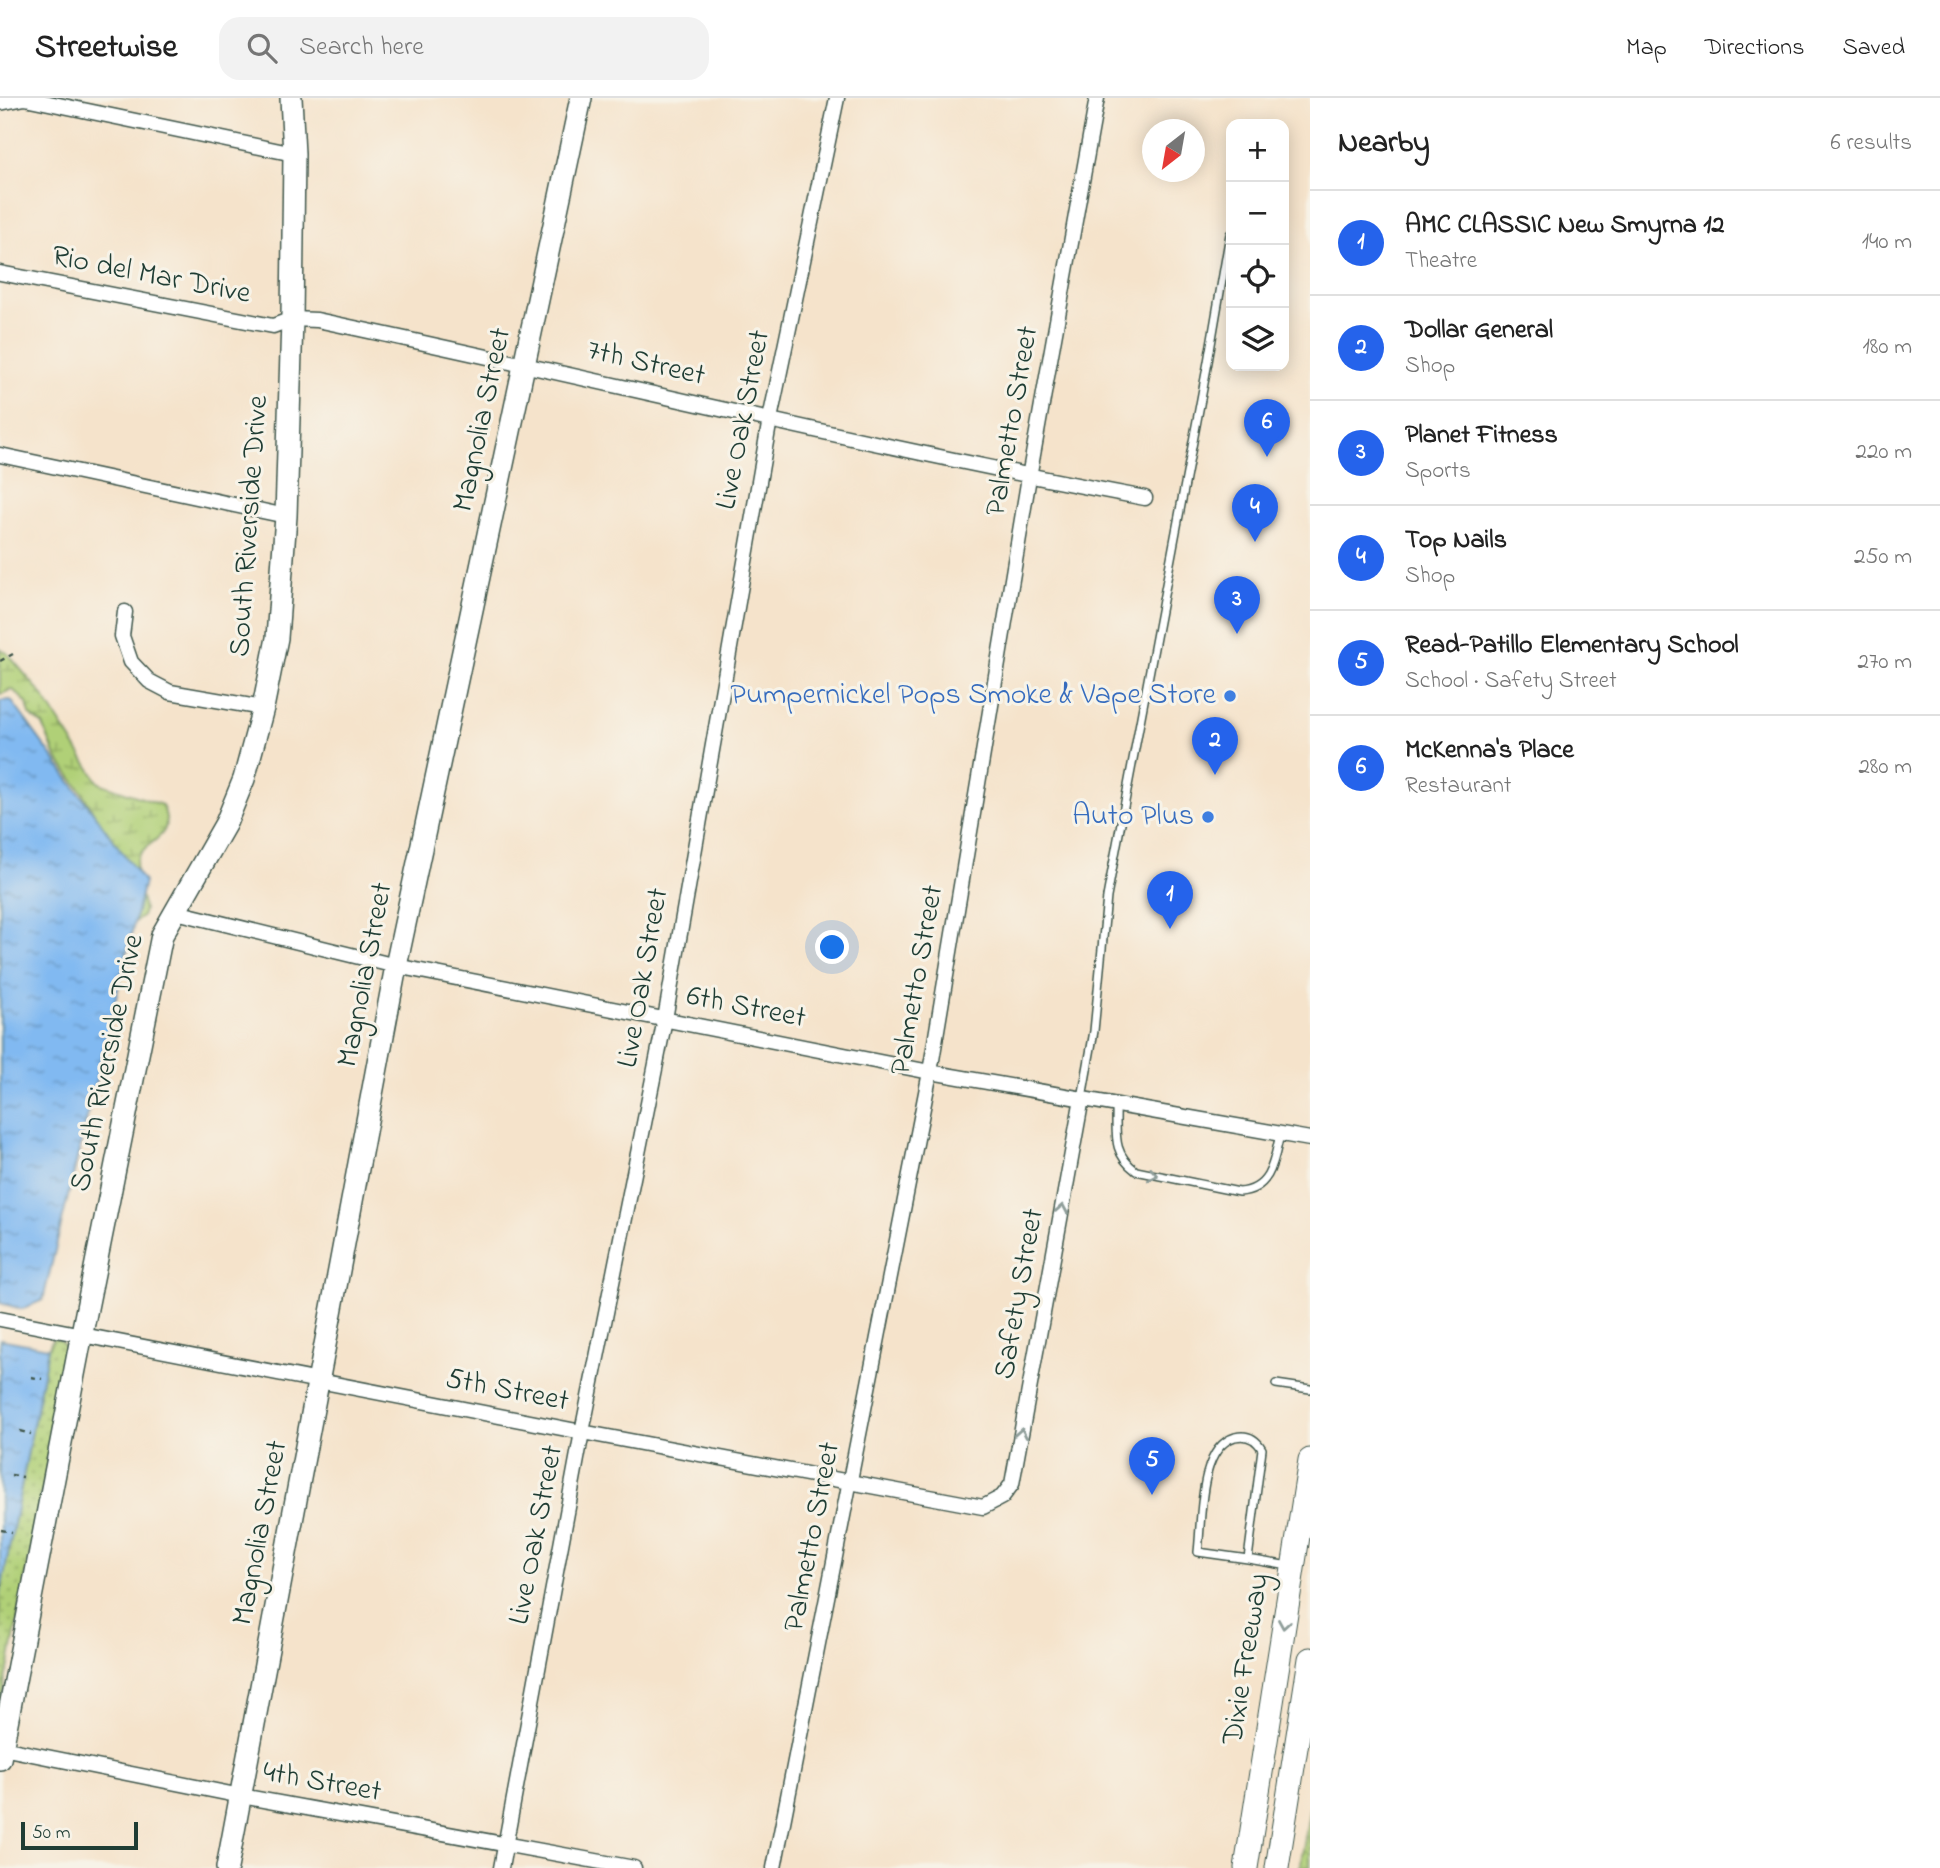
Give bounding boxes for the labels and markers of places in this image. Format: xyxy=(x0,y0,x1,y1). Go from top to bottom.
pin: 6 xyxy=(1244,399,1290,457)
pin: 4 xyxy=(1232,484,1278,542)
pin: 3 xyxy=(1214,576,1260,634)
place label: Pumpernickel Pops Smoke & Vape Store xyxy=(730,674,1217,718)
marker: Pumpernickel Pops Smoke & Vape Store xyxy=(1222,688,1238,704)
pin: 2 xyxy=(1192,717,1238,775)
place label: Auto Plus xyxy=(1072,795,1194,839)
marker: Auto Plus xyxy=(1200,809,1216,825)
pin: 1 xyxy=(1147,871,1193,929)
pin: 5 xyxy=(1129,1437,1175,1495)

